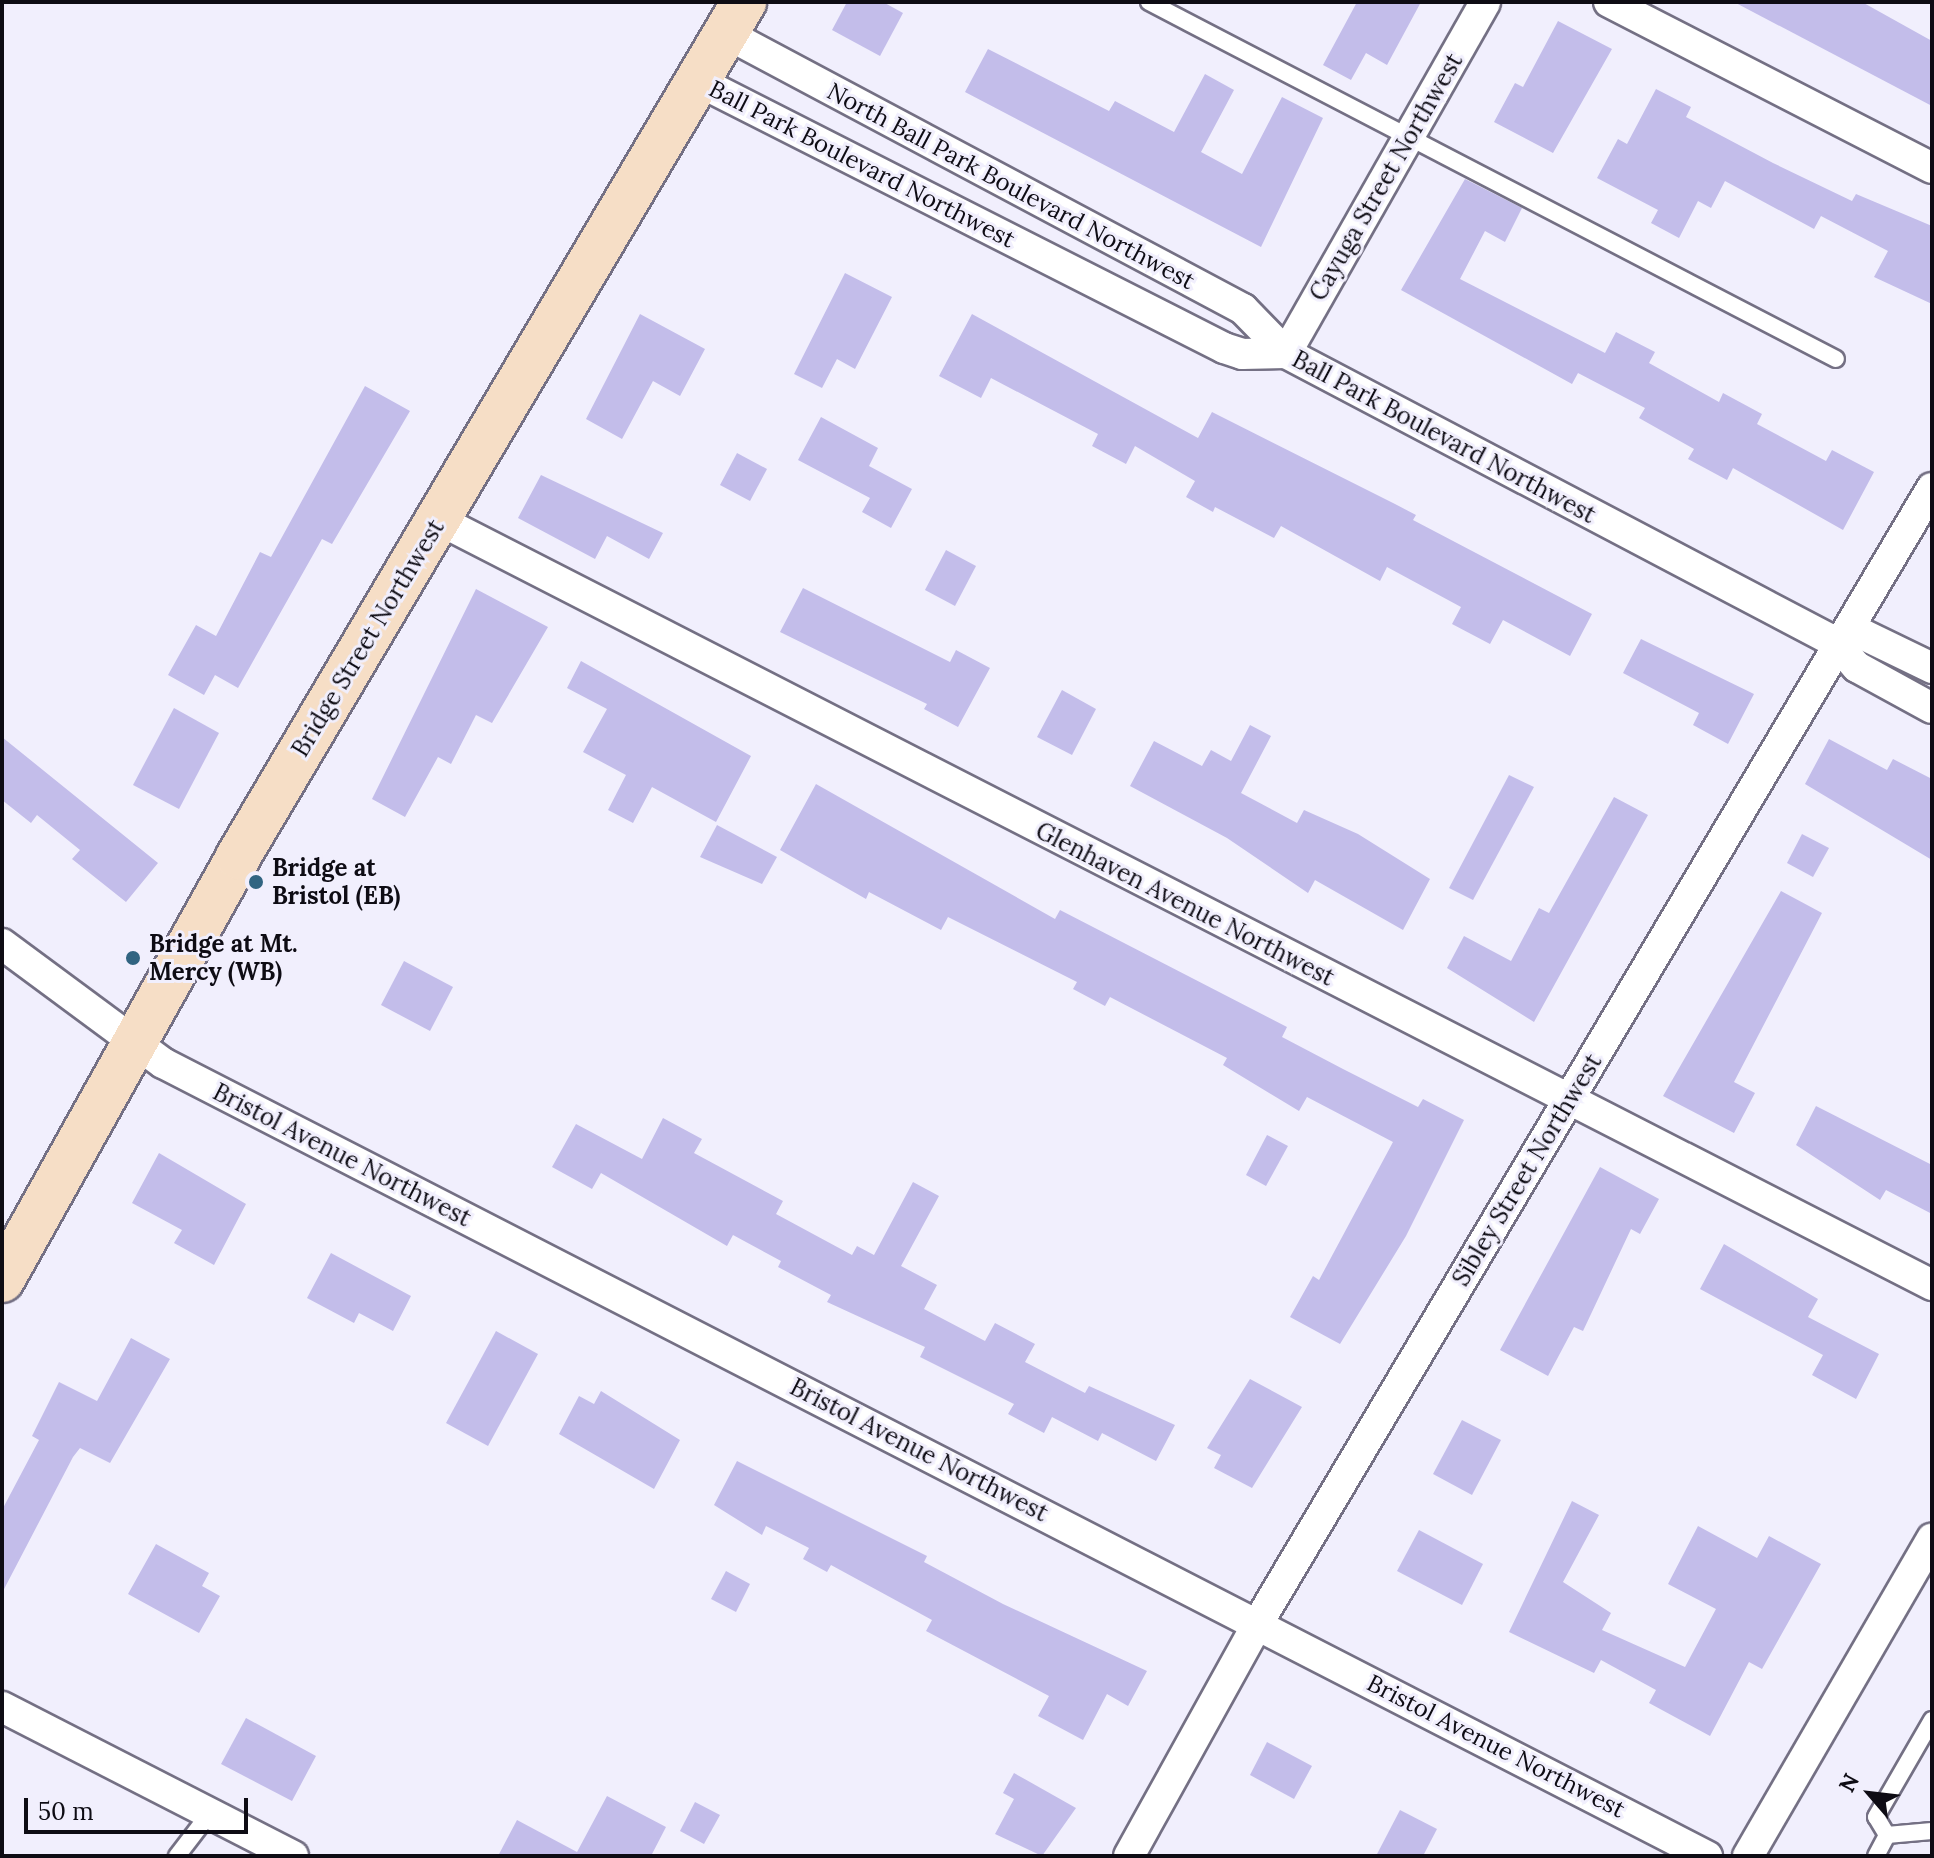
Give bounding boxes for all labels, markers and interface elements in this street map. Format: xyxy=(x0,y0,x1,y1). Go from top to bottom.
street label: Cayuga Street Northwest xyxy=(1303,48,1469,306)
street label: Ball Park Boulevard Northwest xyxy=(704,74,1020,254)
street label: North Ball Park Boulevard Northwest xyxy=(822,77,1200,295)
street label: Ball Park Boulevard Northwest xyxy=(1287,345,1601,529)
street label: Bridge Street Northwest xyxy=(286,514,450,762)
street label: Glenhaven Avenue Northwest xyxy=(1031,816,1339,992)
place label: Bridge at Bristol (EB) xyxy=(272,854,400,910)
marker: Bridge at Bristol (EB) xyxy=(247,873,265,891)
place label: Bridge at Mt. Mercy (WB) xyxy=(149,930,298,986)
marker: Bridge at Mt. Mercy (WB) xyxy=(124,949,142,967)
street label: Sibley Street Northwest xyxy=(1446,1049,1608,1291)
street label: Bristol Avenue Northwest xyxy=(208,1077,476,1233)
street label: Bristol Avenue Northwest xyxy=(785,1372,1053,1528)
street label: Bristol Avenue Northwest xyxy=(1362,1668,1630,1824)
north arrow xyxy=(1830,1754,1910,1834)
text: N xyxy=(1832,1769,1865,1797)
scale bar xyxy=(28,1782,252,1832)
text: 50 m xyxy=(38,1796,94,1827)

